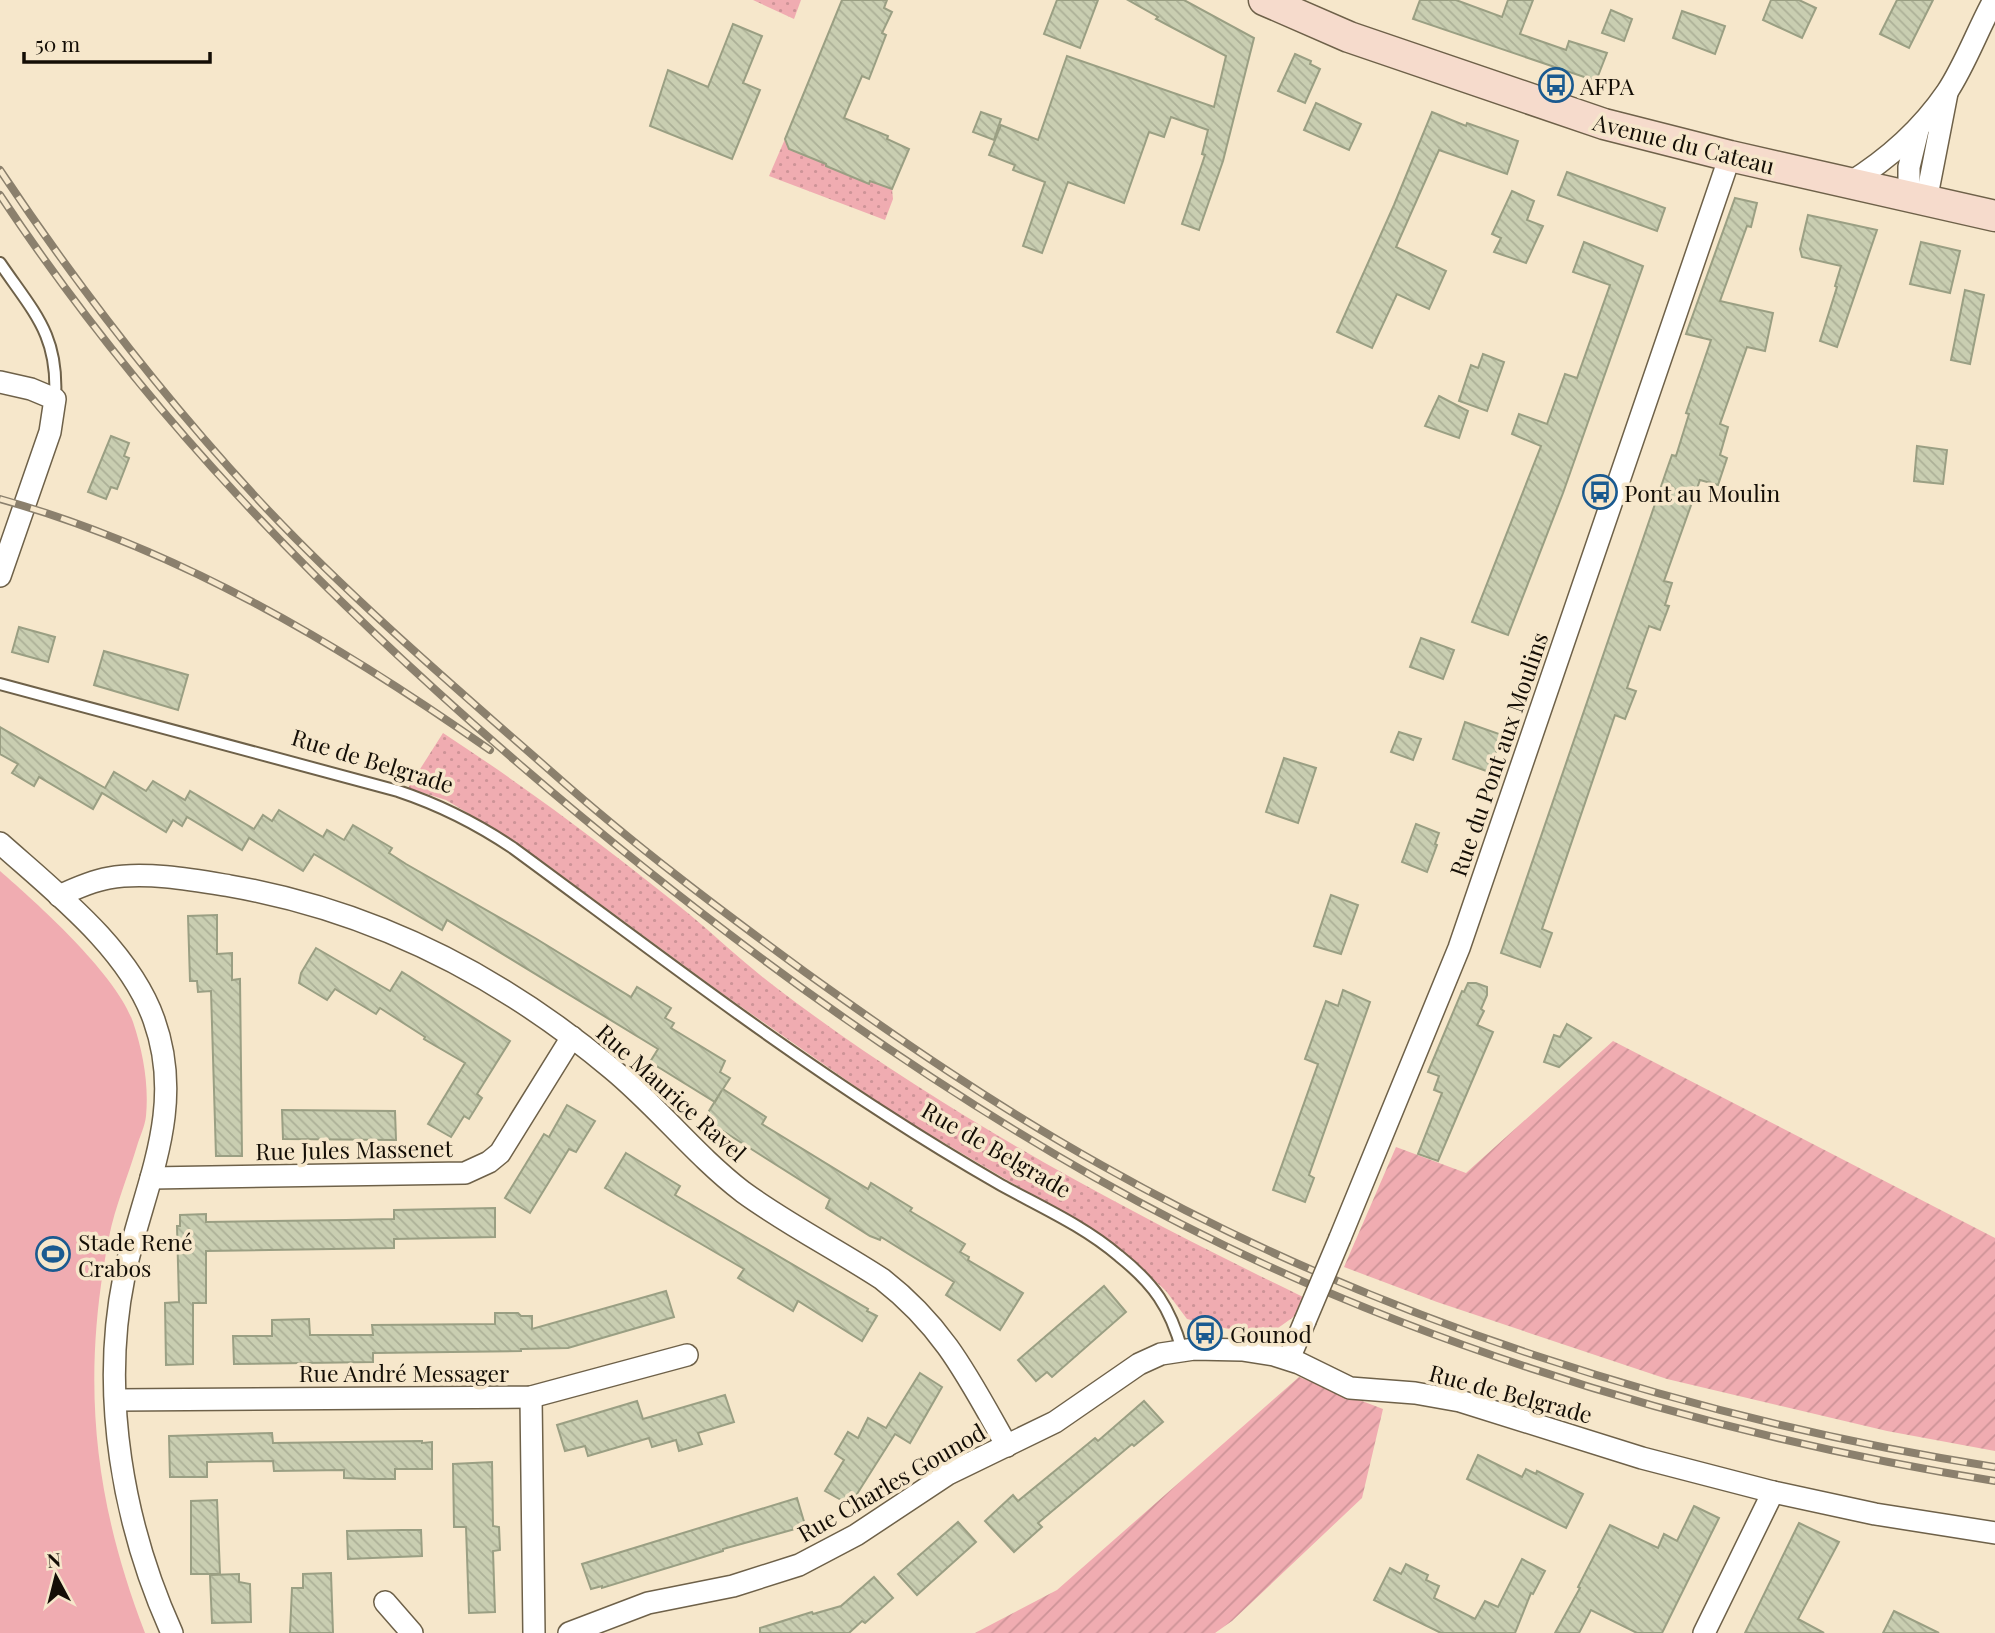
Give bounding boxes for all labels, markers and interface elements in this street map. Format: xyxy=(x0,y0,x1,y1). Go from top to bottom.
scale bar xyxy=(24,21,210,65)
text: 50 m xyxy=(35,29,81,57)
bus stop icon: AFPA xyxy=(1537,66,1575,104)
place label: AFPA xyxy=(1579,70,1635,101)
street label: Avenue du Cateau xyxy=(1589,105,1778,181)
bus stop icon: Pont au Moulin xyxy=(1581,473,1619,511)
place label: Pont au Moulin xyxy=(1624,477,1780,508)
street label: Rue du Pont aux Moulins xyxy=(1442,628,1554,880)
street label: Rue de Belgrade xyxy=(288,721,458,799)
street label: Rue Maurice Ravel xyxy=(591,1016,754,1168)
street label: Rue de Belgrade xyxy=(917,1094,1077,1204)
street label: Rue Jules Massenet xyxy=(255,1132,454,1166)
place label: Stade René Crabos xyxy=(78,1226,193,1283)
sports icon: Stade René Crabos xyxy=(34,1235,72,1273)
bus stop icon: Gounod xyxy=(1186,1314,1224,1352)
place label: Gounod xyxy=(1230,1318,1312,1349)
street label: Rue de Belgrade xyxy=(1426,1356,1596,1430)
street label: Rue André Messager xyxy=(299,1357,509,1388)
street label: Rue Charles Gounod xyxy=(791,1416,991,1548)
north arrow xyxy=(21,1542,91,1612)
text: N xyxy=(45,1545,62,1573)

